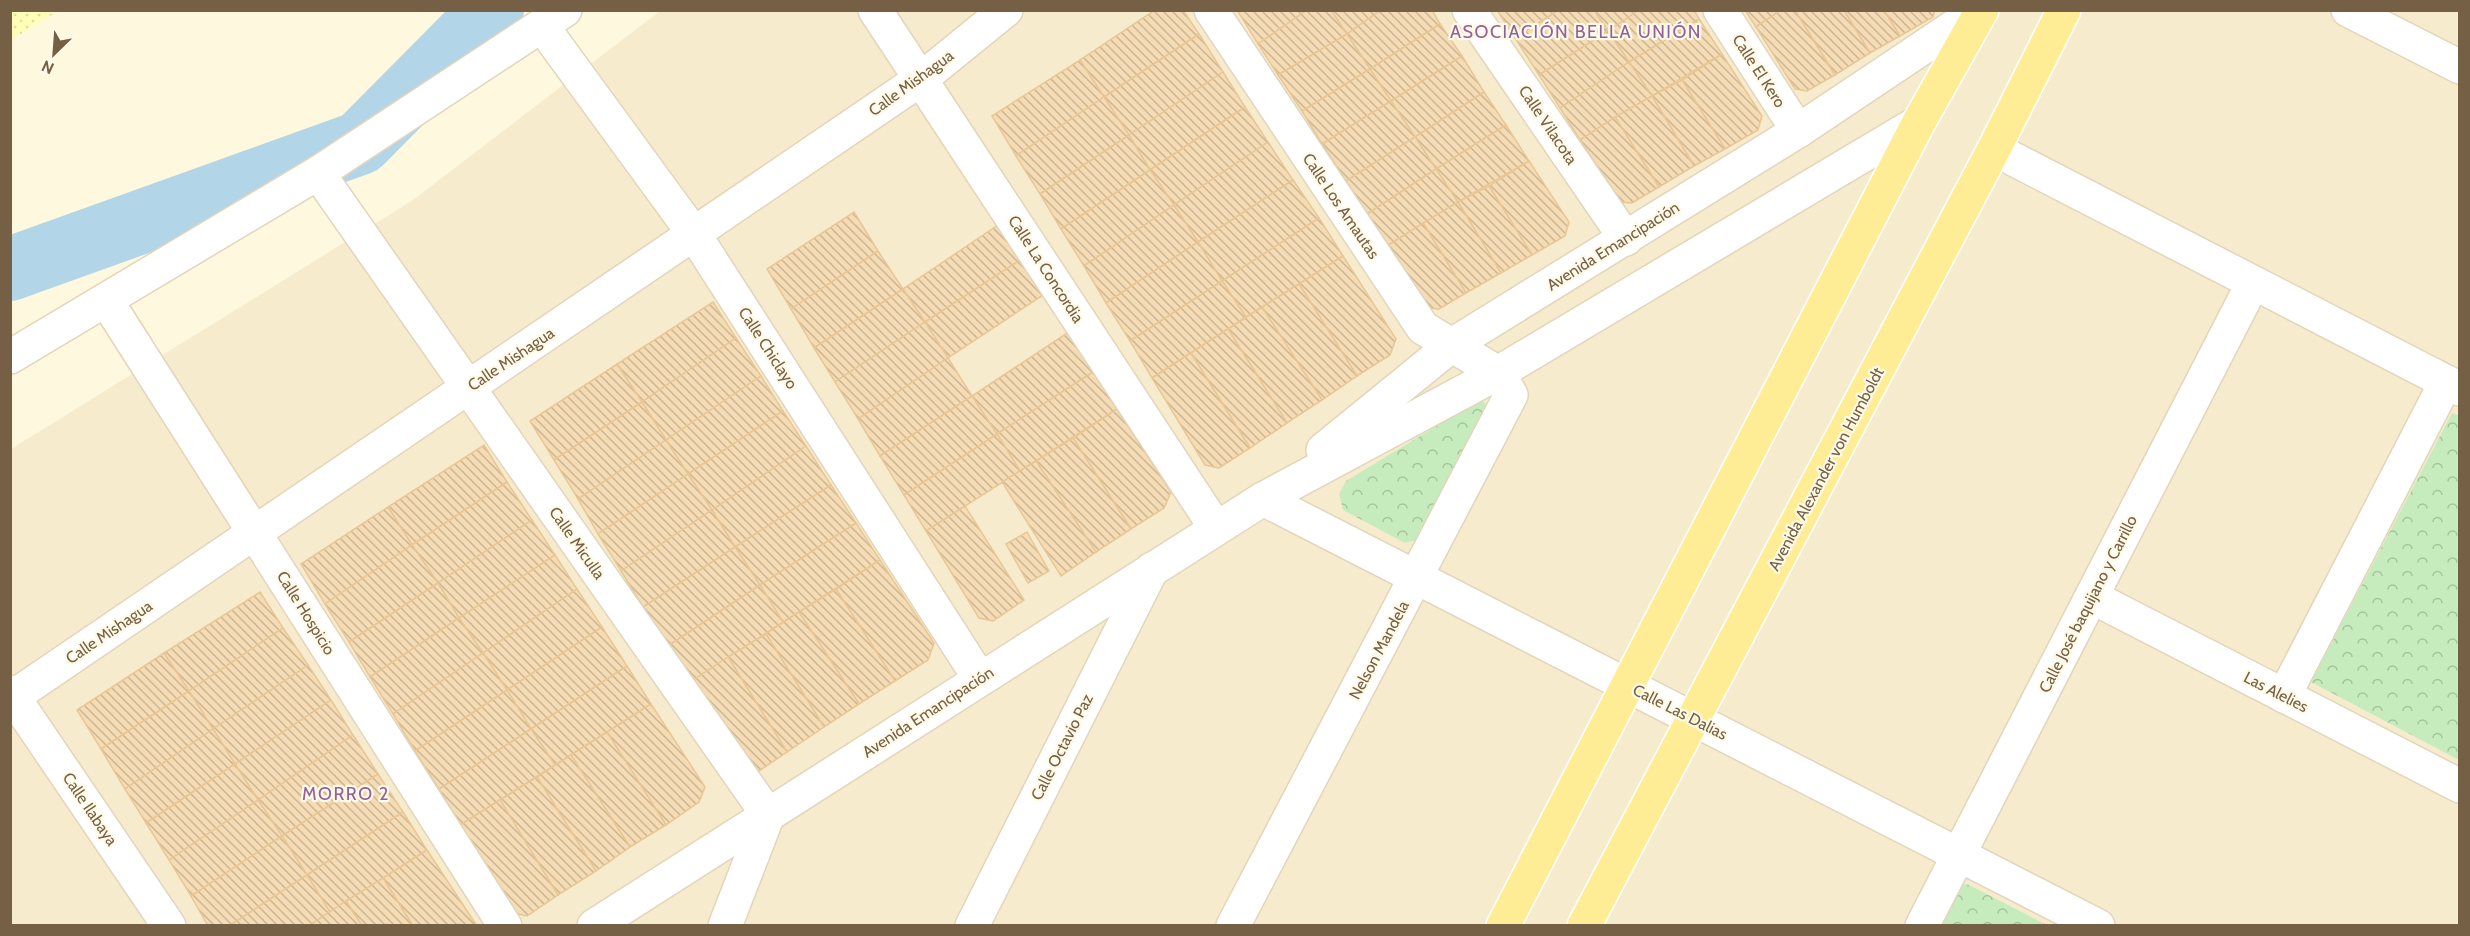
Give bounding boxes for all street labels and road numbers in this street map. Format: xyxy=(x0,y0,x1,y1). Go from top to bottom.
street label: Calle El Kero xyxy=(1728,31,1790,111)
street label: Calle Mishagua xyxy=(865,46,957,120)
street label: Calle Vilacota xyxy=(1515,82,1582,168)
street label: Calle Los Amautas xyxy=(1299,150,1384,263)
street label: Avenida Emancipación xyxy=(1543,197,1683,295)
street label: Calle La Concordia xyxy=(1004,212,1088,327)
street label: Calle Chiclayo xyxy=(734,303,802,393)
street label: Calle Mishagua xyxy=(464,323,558,395)
street label: Avenida Alexander von Humboldt xyxy=(1764,364,1888,574)
street label: Calle Miculla xyxy=(545,503,609,583)
street label: Calle José baquijano y Carrillo xyxy=(2035,512,2141,696)
street label: Calle Hospicio xyxy=(273,568,339,659)
street label: Calle Mishagua xyxy=(62,596,156,668)
street label: Nelson Mandela xyxy=(1345,597,1413,703)
street label: Avenida Emancipación xyxy=(859,662,997,762)
street label: Las Alelies xyxy=(2241,668,2312,716)
street label: Calle Las Dalias xyxy=(1630,680,1731,744)
street label: Calle Octavio Paz xyxy=(1027,690,1097,803)
street label: Calle Ilabaya xyxy=(59,769,122,849)

